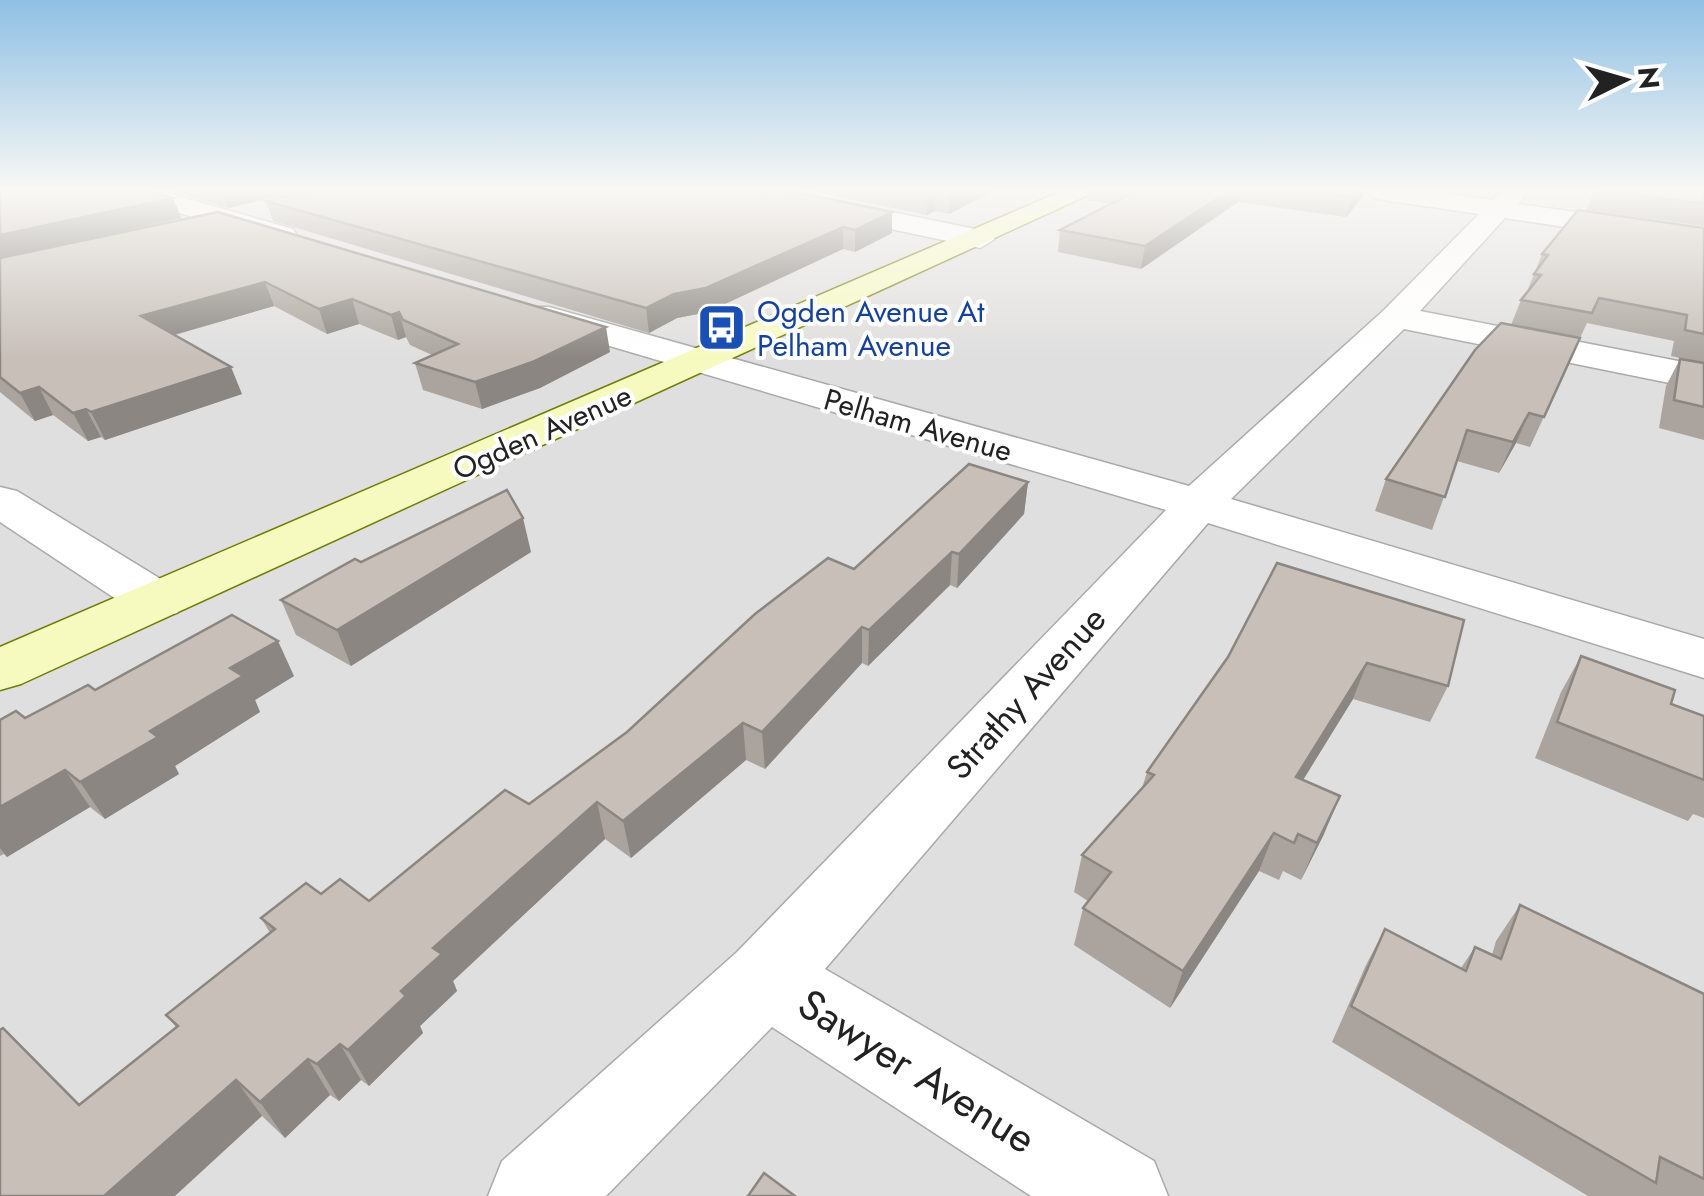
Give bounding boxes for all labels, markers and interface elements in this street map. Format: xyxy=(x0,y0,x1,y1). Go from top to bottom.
north arrow xyxy=(1574,30,1674,130)
text: N xyxy=(1627,65,1670,91)
place label: Ogden Avenue At Pelham Avenue xyxy=(757,290,985,367)
bus stop icon: Ogden Avenue At Pelham Avenue xyxy=(696,302,748,354)
street label: Ogden Avenue xyxy=(446,373,638,491)
street label: Pelham Avenue xyxy=(819,378,1017,472)
street label: Strathy Avenue xyxy=(935,595,1117,791)
street label: Sawyer Avenue xyxy=(786,974,1048,1168)

